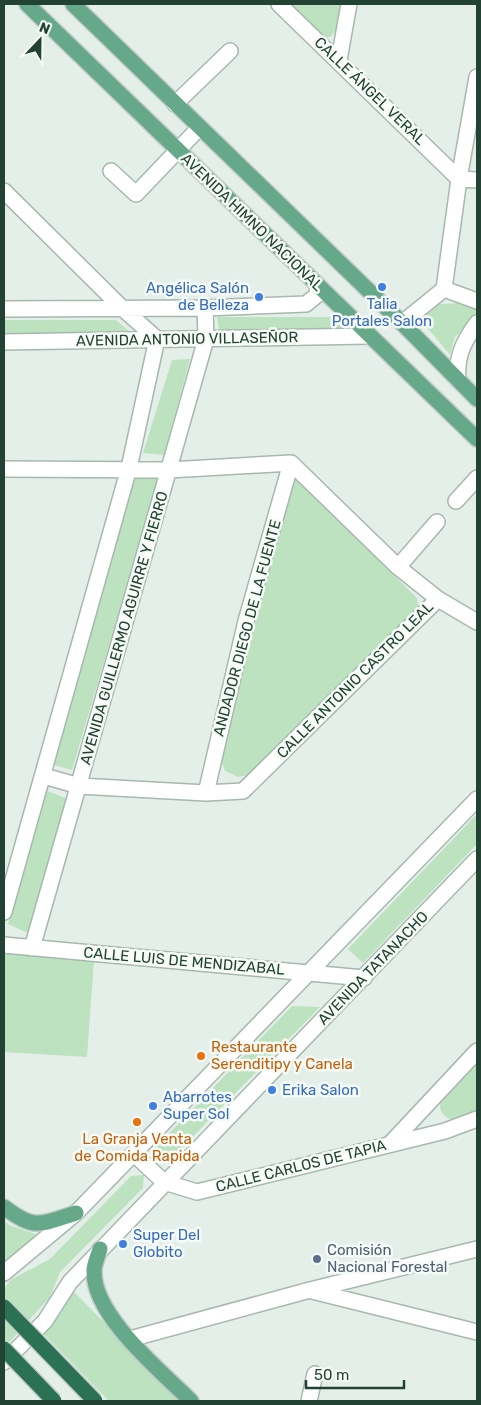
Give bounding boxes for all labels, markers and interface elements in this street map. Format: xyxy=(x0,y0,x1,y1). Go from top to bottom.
north arrow xyxy=(15,15,65,65)
text: N xyxy=(37,19,53,38)
street label: CALLE ÁNGEL VERAL xyxy=(311,33,430,149)
street label: AVENIDA HIMNO NACIONAL xyxy=(177,149,327,295)
place label: Angélica Salón de Belleza xyxy=(146,279,249,314)
marker: Talia Portales Salon xyxy=(376,281,388,293)
marker: Angélica Salón de Belleza xyxy=(253,291,265,303)
place label: Talia Portales Salon xyxy=(332,295,432,330)
street label: AVENIDA ANTONIO VILLASEÑOR xyxy=(76,328,299,350)
street label: AVENIDA GUILLERMO AGUIRRE Y FIERRO xyxy=(76,489,172,767)
street label: ANDADOR DIEGO DE LA FUENTE xyxy=(209,518,285,738)
street label: CALLE ANTONIO CASTRO LEAL xyxy=(273,598,437,762)
street label: AVENIDA TATANACHO xyxy=(314,907,432,1029)
street label: CALLE LUIS DE MENDIZABAL xyxy=(83,943,286,979)
place label: Restaurante Serenditipy y Canela xyxy=(211,1038,353,1073)
marker: Restaurante Serenditipy y Canela xyxy=(195,1050,207,1062)
place label: Erika Salon xyxy=(282,1081,359,1099)
marker: Erika Salon xyxy=(266,1084,278,1096)
place label: Abarrotes Super Sol xyxy=(163,1088,232,1123)
marker: Abarrotes Super Sol xyxy=(147,1100,159,1112)
marker: La Granja Venta de Comida Rapida xyxy=(131,1116,143,1128)
place label: La Granja Venta de Comida Rapida xyxy=(74,1130,200,1165)
street label: CALLE CARLOS DE TAPIA xyxy=(214,1136,388,1196)
place label: Super Del Globito xyxy=(133,1226,200,1261)
marker: Super Del Globito xyxy=(117,1238,129,1250)
place label: Comisión Nacional Forestal xyxy=(327,1241,448,1276)
marker: Comisión Nacional Forestal xyxy=(311,1253,323,1265)
scale bar xyxy=(306,1358,404,1390)
text: 50 m xyxy=(314,1366,349,1384)

